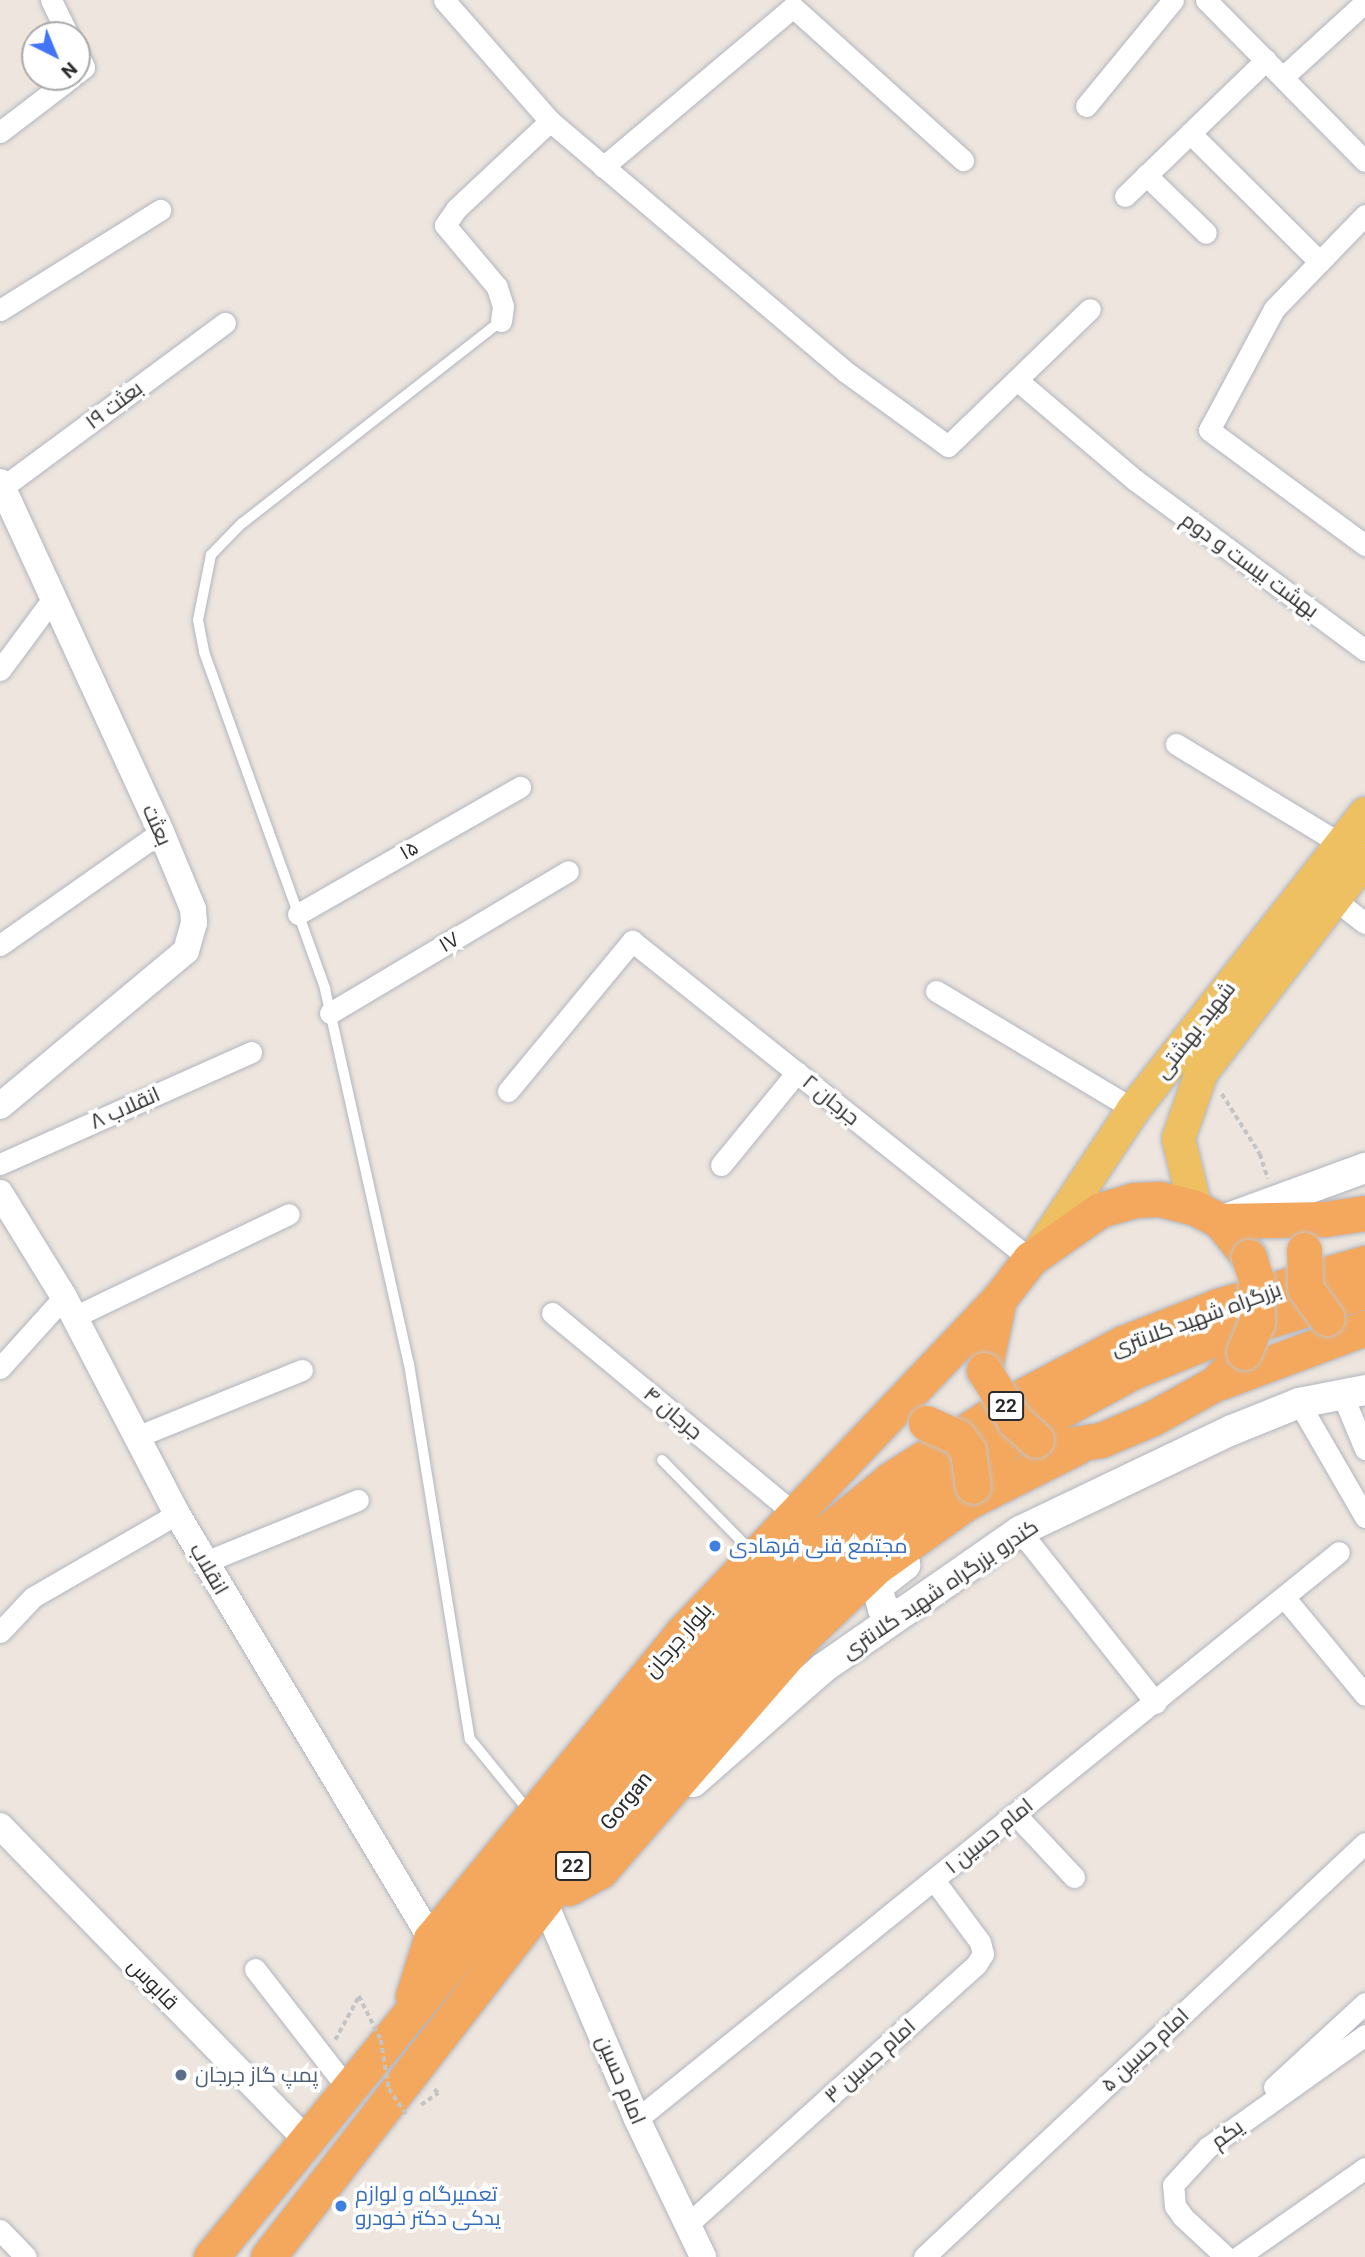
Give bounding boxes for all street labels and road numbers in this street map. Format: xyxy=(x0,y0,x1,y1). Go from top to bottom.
street label: بعثت ۱۹ xyxy=(81,375,147,435)
street label: بهشت بیست و دوم xyxy=(1176,507,1324,623)
street label: بعثت xyxy=(137,801,177,849)
street label: ۱۵ xyxy=(395,835,423,865)
street label: ۱۷ xyxy=(434,926,464,958)
street label: شهید بهشتی xyxy=(1149,976,1241,1084)
street label: جرجان ۲ xyxy=(797,1069,865,1131)
street label: ۸ انقلاب xyxy=(86,1082,164,1134)
street label: بزرگراه شهید کلانتری xyxy=(1108,1277,1284,1361)
street label: ۴ جرجان xyxy=(638,1381,708,1445)
road number: 22 xyxy=(987,1390,1025,1422)
street label: کندرو بزرگراه شهید کلانتری xyxy=(837,1514,1043,1664)
street label: انقلاب xyxy=(184,1539,234,1599)
street label: بلوار جرجان xyxy=(639,1598,717,1682)
street label: Gorgan xyxy=(595,1767,657,1835)
street label: امام حسین ۱ xyxy=(940,1793,1038,1879)
road number: 22 xyxy=(554,1850,592,1882)
street label: قابوس xyxy=(122,1953,184,2015)
street label: امام حسین ۵ xyxy=(1096,2003,1194,2097)
street label: امام حسین ۳ xyxy=(819,2014,921,2108)
street label: امام حسین xyxy=(591,2032,651,2128)
street label: یکم xyxy=(1206,2114,1248,2154)

